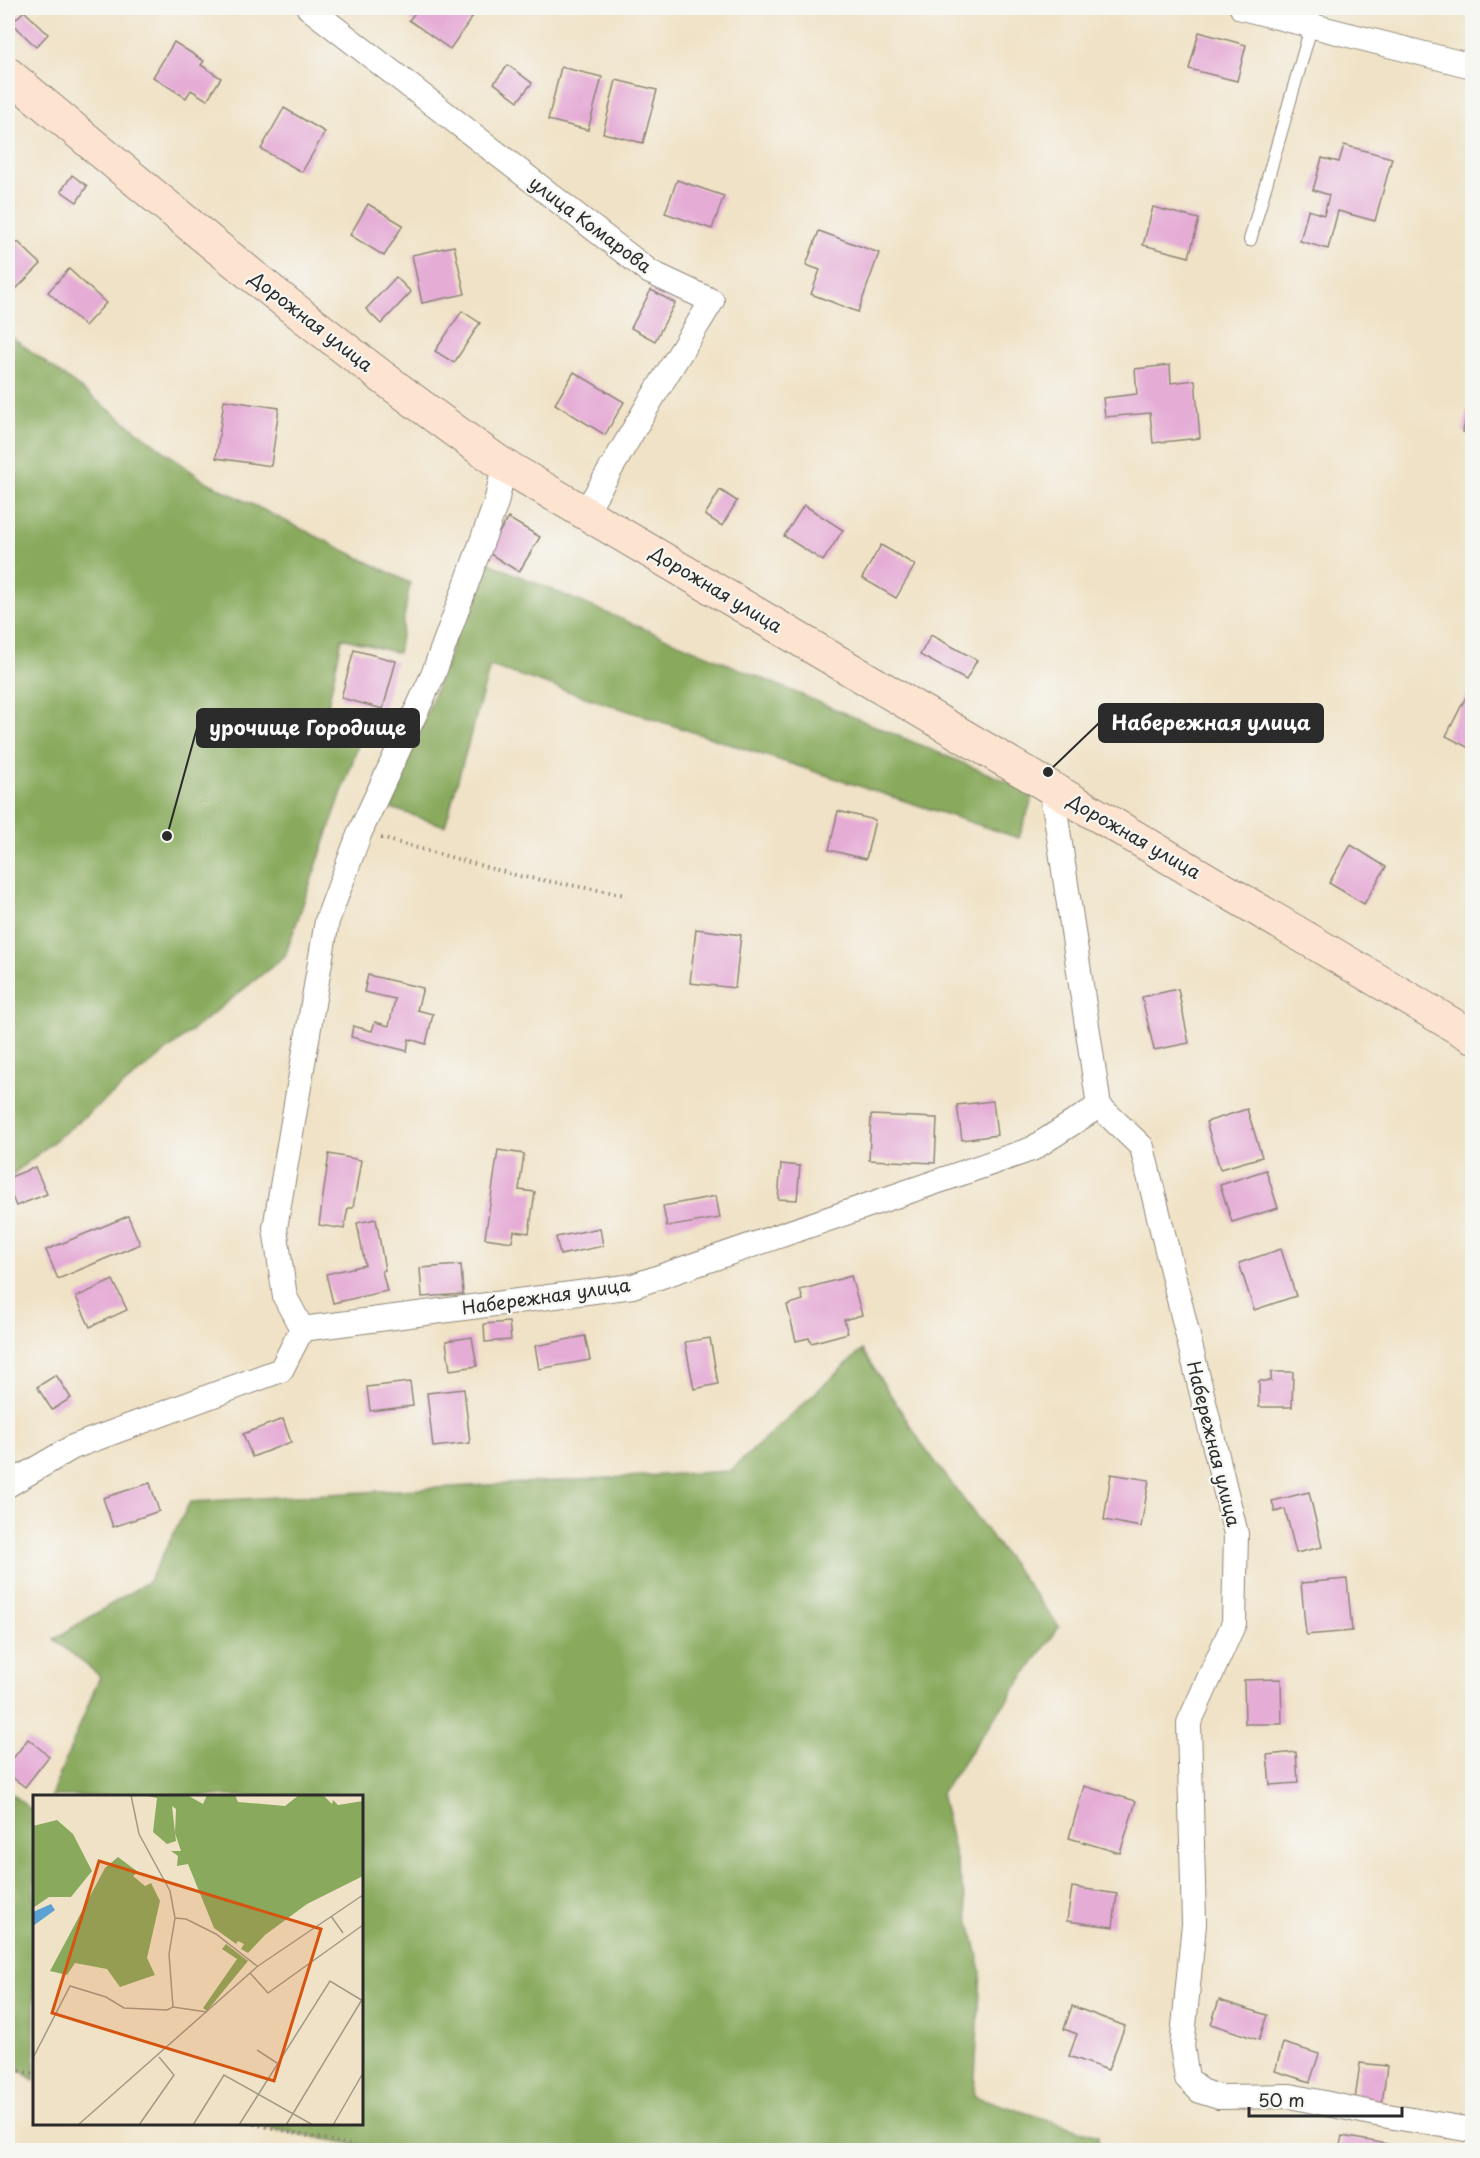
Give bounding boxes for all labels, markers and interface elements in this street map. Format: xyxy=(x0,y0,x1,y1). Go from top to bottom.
street label: улица Комарова xyxy=(524,169,658,279)
street label: Дорожная улица xyxy=(244,263,380,378)
street label: Дорожная улица xyxy=(645,538,788,639)
callout: Набережная улица xyxy=(1099,704,1323,742)
text: Набережная улица xyxy=(1111,707,1311,737)
callout: урочище Городище xyxy=(197,709,419,747)
text: урочище Городище xyxy=(210,712,406,742)
street label: Дорожная улица xyxy=(1062,786,1207,885)
street label: Набережная улица xyxy=(460,1270,632,1321)
street label: Набережная улица xyxy=(1181,1358,1248,1530)
inset map xyxy=(33,1795,363,2125)
scale bar xyxy=(1249,2080,1402,2118)
text: 50 m xyxy=(1258,2086,1305,2113)

